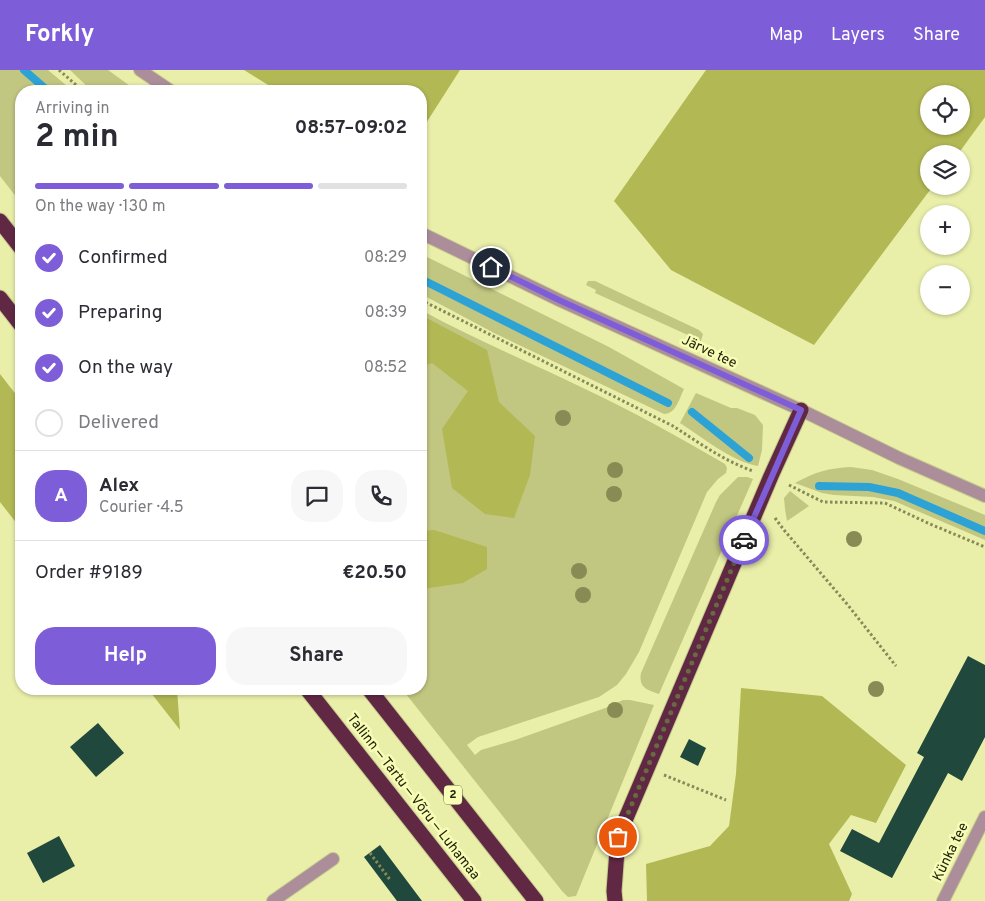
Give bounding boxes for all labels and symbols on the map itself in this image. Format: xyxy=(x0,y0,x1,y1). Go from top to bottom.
pin xyxy=(470,246,512,288)
street label: Järve tee xyxy=(679,332,739,372)
courier xyxy=(719,515,769,565)
street label: Tallinn — Tartu — Võru — Luhamaa xyxy=(343,711,483,883)
road number: 2 xyxy=(444,786,462,804)
pin xyxy=(597,816,639,858)
street label: Künka tee xyxy=(930,820,972,884)

